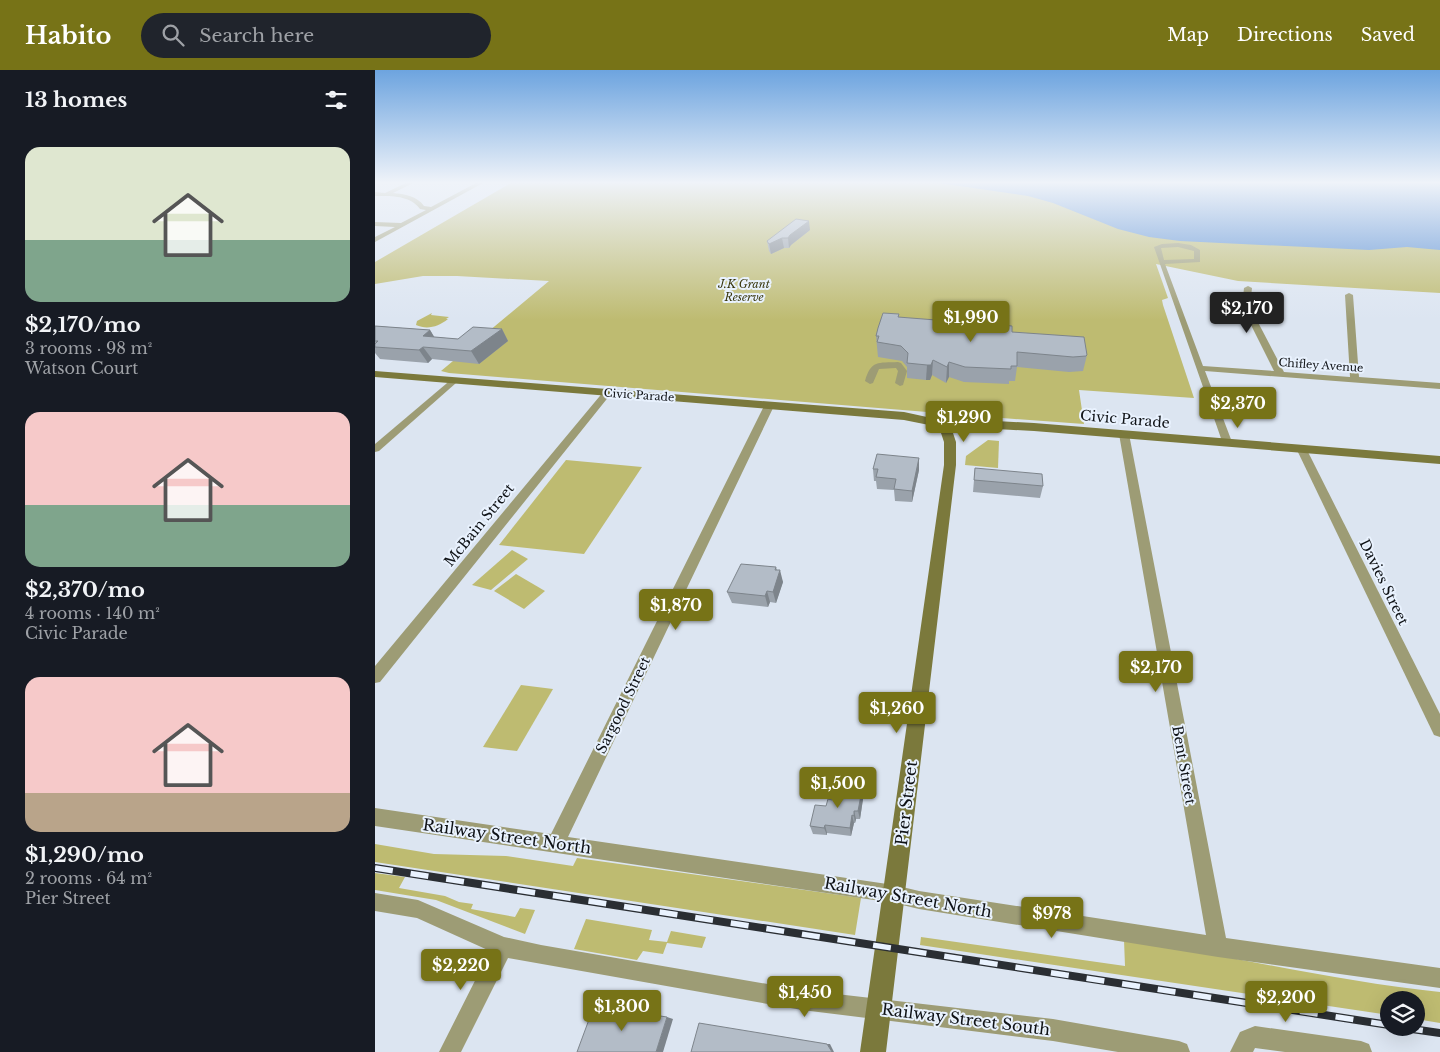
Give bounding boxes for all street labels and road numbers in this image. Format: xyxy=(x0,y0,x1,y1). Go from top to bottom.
street label: Chifley Avenue xyxy=(1278,355,1364,375)
street label: Civic Parade xyxy=(603,386,675,404)
street label: Civic Parade xyxy=(1079,406,1171,432)
street label: McBain Street xyxy=(440,479,518,570)
street label: Davies Street xyxy=(1355,536,1413,629)
street label: Sargood Street xyxy=(592,653,655,756)
street label: Bent Street xyxy=(1168,724,1200,807)
street label: Pier Street xyxy=(891,759,921,847)
street label: Railway Street North xyxy=(421,814,593,858)
street label: Railway Street North xyxy=(822,872,994,922)
street label: Railway Street South xyxy=(881,999,1051,1039)

